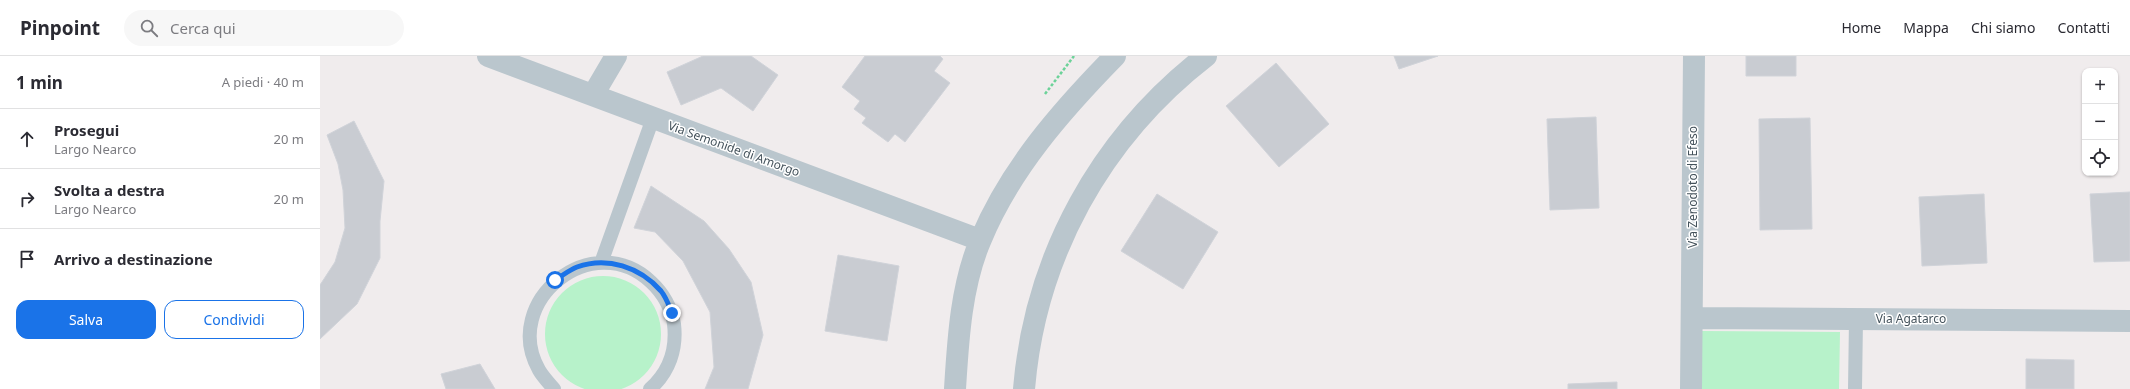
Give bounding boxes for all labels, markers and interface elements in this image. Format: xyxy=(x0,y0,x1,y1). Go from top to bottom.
search box xyxy=(124,10,404,46)
text: Pinpoint xyxy=(20,15,100,41)
icon: search xyxy=(138,17,160,39)
text: Cerca qui xyxy=(170,18,236,38)
text: Home xyxy=(1841,18,1881,37)
text: Mappa xyxy=(1903,18,1949,37)
text: Chi siamo xyxy=(1971,18,2035,37)
text: Contatti xyxy=(2057,18,2110,37)
map controls xyxy=(2082,68,2118,176)
button: + xyxy=(2082,68,2118,104)
text: 1 min xyxy=(16,71,63,94)
text: A piedi · 40 m xyxy=(222,73,304,91)
button: − xyxy=(2082,104,2118,140)
street label: Via Semonide di Amorgo xyxy=(666,117,802,180)
text: Prosegui xyxy=(54,120,119,140)
street label: Via Zenodoto di Efeso xyxy=(1684,126,1701,248)
icon: ahead xyxy=(16,128,38,150)
text: 20 m xyxy=(274,130,304,148)
text: Largo Nearco xyxy=(54,140,136,158)
button: locate xyxy=(2082,140,2118,176)
text: Svolta a destra xyxy=(54,180,165,200)
icon: right xyxy=(16,188,38,210)
text: 20 m xyxy=(274,190,304,208)
text: Largo Nearco xyxy=(54,200,136,218)
icon: arrive xyxy=(16,248,38,270)
text: Arrivo a destinazione xyxy=(54,249,213,269)
route start xyxy=(546,271,564,289)
button: Salva xyxy=(16,300,156,339)
button: Condividi xyxy=(164,300,304,339)
route end xyxy=(663,304,681,322)
street label: Via Agatarco xyxy=(1876,310,1946,327)

